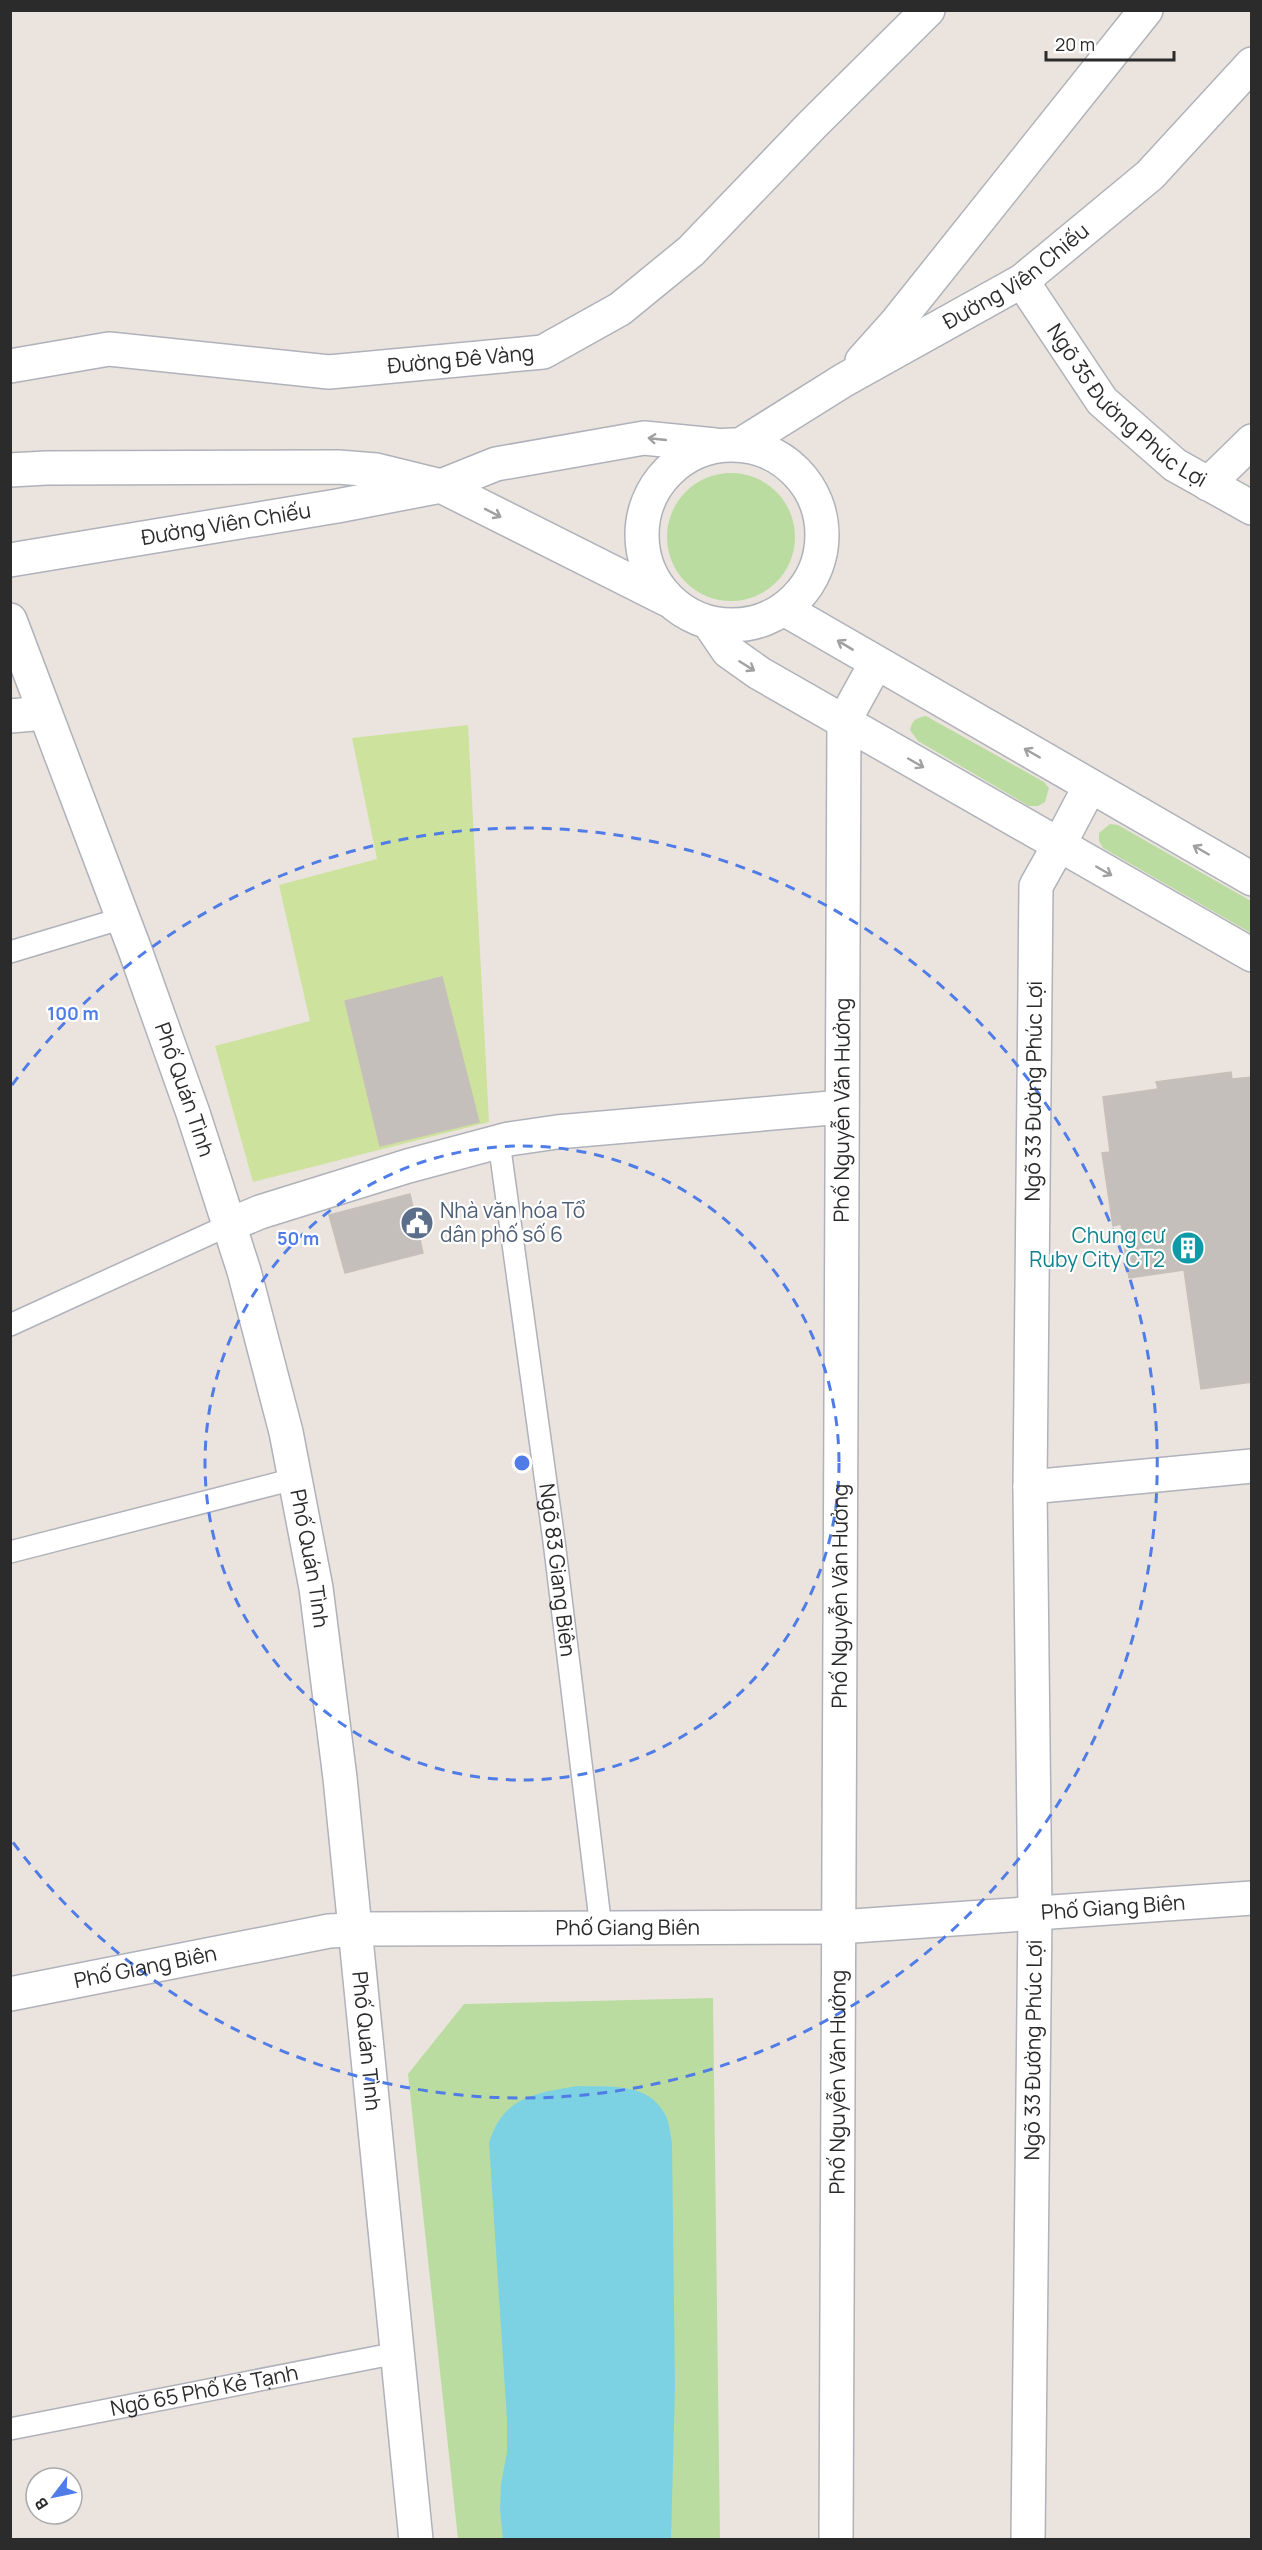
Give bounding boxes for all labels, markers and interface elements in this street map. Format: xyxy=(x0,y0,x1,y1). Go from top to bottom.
scale bar xyxy=(1046,24,1174,62)
text: 20 m xyxy=(1055,32,1095,56)
street label: Đường Viên Chiếu xyxy=(938,216,1094,335)
street label: Ngõ 35 Đường Phúc Lợi xyxy=(1041,318,1212,493)
street label: Đường Đê Vàng xyxy=(386,338,535,379)
one-way arrow xyxy=(648,434,668,445)
street label: Đường Viên Chiếu xyxy=(139,496,313,551)
one-way arrow xyxy=(484,507,502,519)
one-way arrow xyxy=(837,639,854,651)
one-way arrow xyxy=(739,659,756,672)
one-way arrow xyxy=(1024,747,1041,759)
one-way arrow xyxy=(907,758,925,769)
one-way arrow xyxy=(1193,844,1210,856)
one-way arrow xyxy=(1095,865,1112,877)
street label: Ngõ 33 Đường Phúc Lợi xyxy=(1018,981,1048,1202)
street label: Phố Nguyễn Văn Hưởng xyxy=(827,998,856,1222)
text: 100 m xyxy=(47,1001,99,1025)
street label: Phố Quán Tình xyxy=(149,1018,221,1160)
place label: Nhà văn hóa Tổ dân phố số 6 xyxy=(440,1196,586,1248)
public building icon: Nhà văn hóa Tổ dân phố số 6 xyxy=(399,1205,435,1241)
place label: Chung cư Ruby City CT2 xyxy=(1029,1221,1166,1273)
text: 50 m xyxy=(277,1226,319,1250)
building icon: Chung cư Ruby City CT2 xyxy=(1170,1230,1206,1266)
centre of rings xyxy=(512,1453,532,1473)
street label: Ngõ 83 Giang Biên xyxy=(533,1482,583,1658)
street label: Phố Nguyễn Văn Hưởng xyxy=(825,1484,854,1708)
street label: Phố Quán Tình xyxy=(284,1487,336,1629)
street label: Phố Giang Biên xyxy=(1040,1888,1186,1926)
street label: Phố Giang Biên xyxy=(555,1913,700,1941)
street label: Phố Giang Biên xyxy=(72,1939,219,1994)
street label: Ngõ 33 Đường Phúc Lợi xyxy=(1017,1939,1048,2161)
street label: Phố Quán Tình xyxy=(346,1970,388,2112)
street label: Phố Nguyễn Văn Hưởng xyxy=(823,1970,852,2194)
street label: Ngõ 65 Phố Kẻ Tạnh xyxy=(108,2358,300,2422)
north arrow xyxy=(24,2466,84,2526)
text: B xyxy=(29,2494,53,2514)

